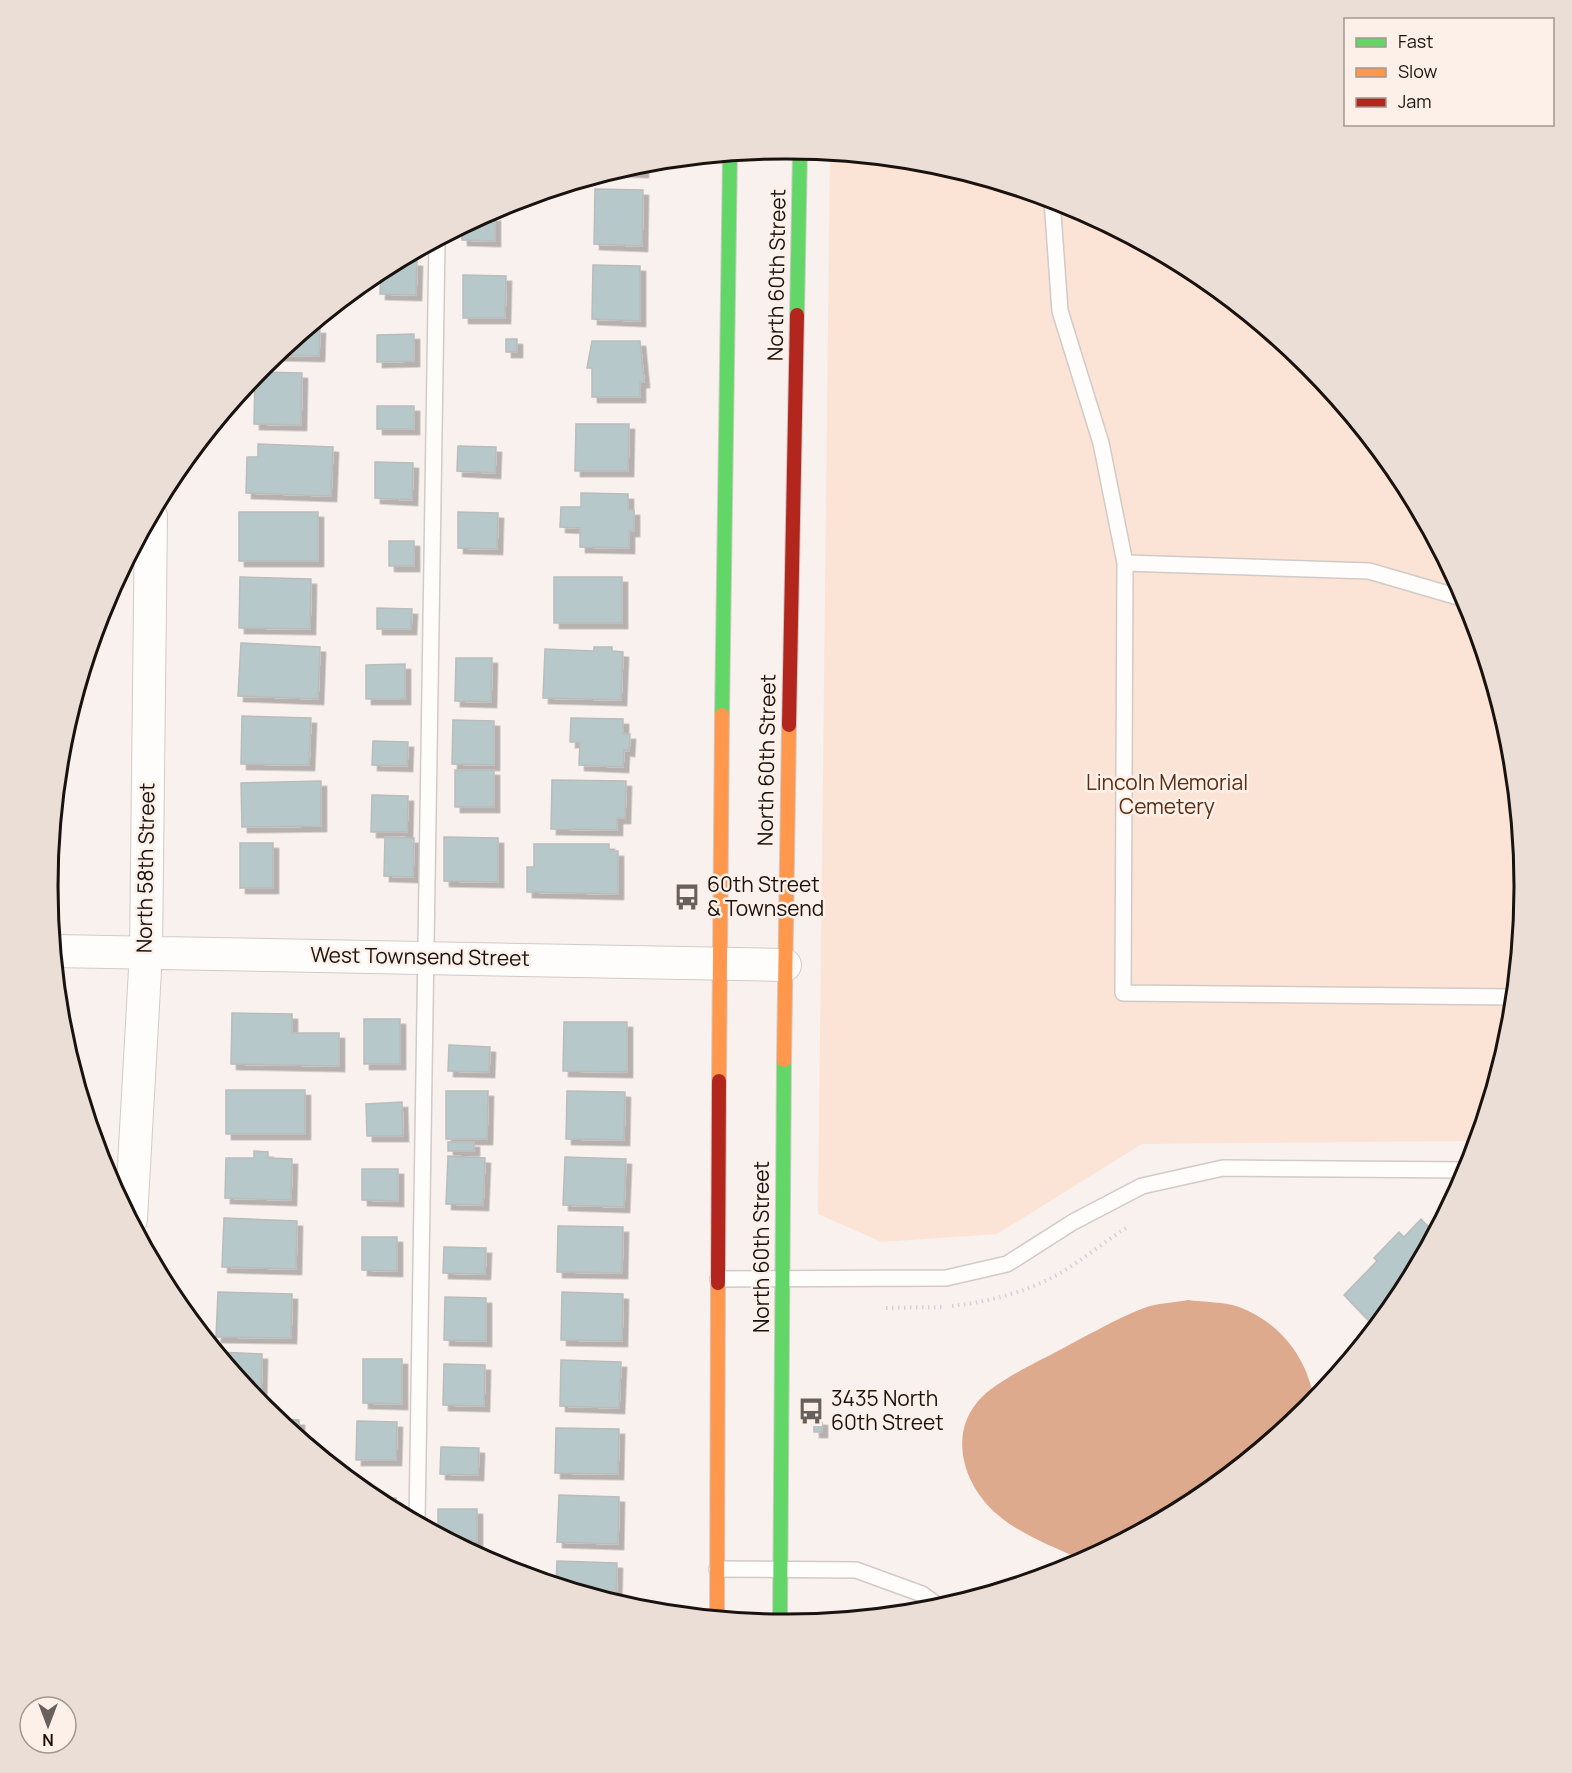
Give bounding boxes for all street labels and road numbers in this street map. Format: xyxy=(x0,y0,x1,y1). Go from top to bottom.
street label: North 60th Street xyxy=(761,189,791,361)
street label: North 60th Street xyxy=(751,674,781,846)
street label: North 58th Street xyxy=(130,782,160,953)
street label: West Townsend Street xyxy=(310,940,530,972)
street label: North 60th Street xyxy=(747,1161,775,1333)

